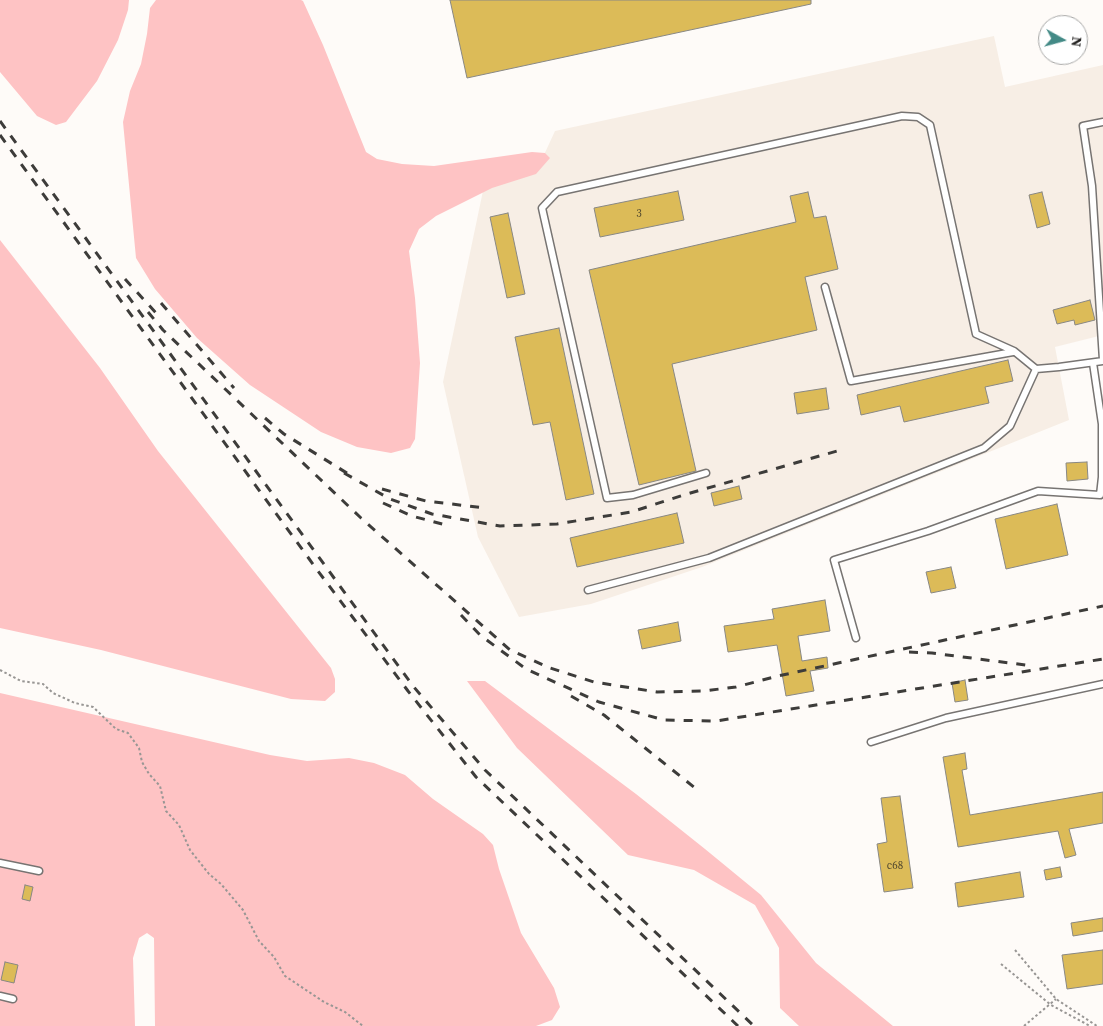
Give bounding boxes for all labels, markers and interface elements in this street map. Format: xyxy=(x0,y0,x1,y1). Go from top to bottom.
north arrow xyxy=(1038,15,1088,65)
text: N xyxy=(1066,35,1087,48)
house number: 3 xyxy=(636,207,642,221)
house number: с68 xyxy=(887,859,903,873)

